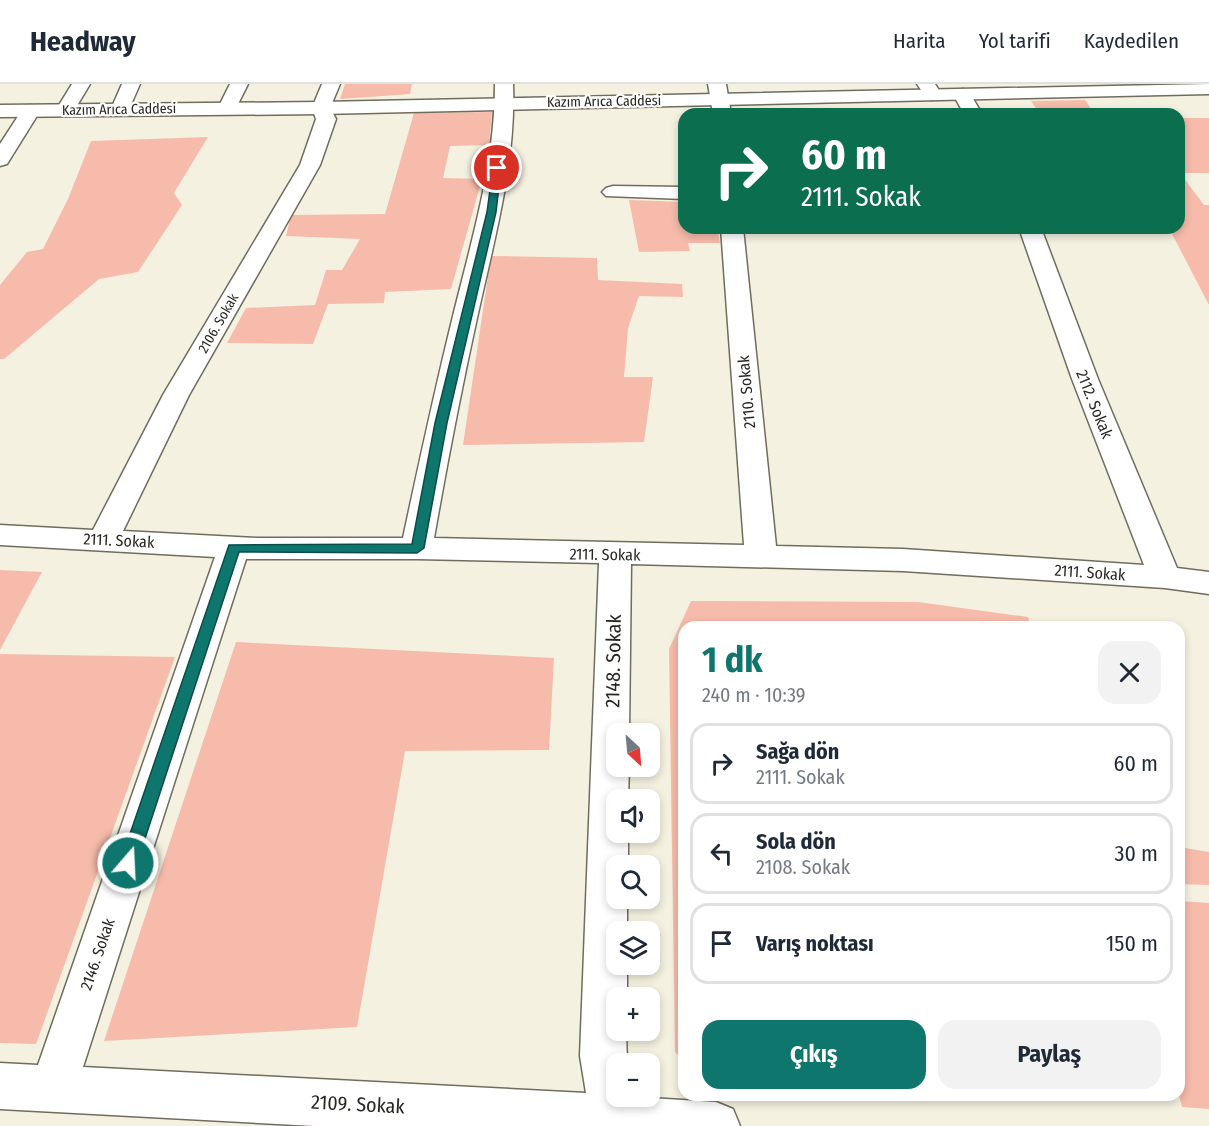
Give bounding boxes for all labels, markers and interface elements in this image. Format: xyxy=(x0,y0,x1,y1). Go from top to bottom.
text: Headway xyxy=(30,25,136,58)
text: Harita xyxy=(893,28,946,54)
text: Yol tarifi xyxy=(979,28,1051,54)
text: Kaydedilen xyxy=(1084,28,1179,54)
street label: Kazım Arıca Caddesi xyxy=(547,92,661,111)
street label: Kazım Arıca Caddesi xyxy=(62,100,176,119)
text: 60 m xyxy=(801,130,887,180)
icon: right xyxy=(702,132,780,210)
pin xyxy=(471,142,522,193)
icon: arrive xyxy=(480,151,513,184)
text: 2111. Sokak xyxy=(801,181,921,213)
street label: 2106. Sokak xyxy=(195,290,242,356)
street label: 2110. Sokak xyxy=(734,354,759,429)
street label: 2112. Sokak xyxy=(1072,367,1117,442)
street label: 2111. Sokak xyxy=(83,529,155,552)
street label: 2111. Sokak xyxy=(569,544,641,565)
street label: 2111. Sokak xyxy=(1054,561,1127,584)
street label: 2148. Sokak xyxy=(600,613,626,708)
text: 1 dk xyxy=(702,638,763,682)
button: close xyxy=(1098,641,1161,704)
text: 240 m · 10:39 xyxy=(702,683,805,707)
north arrow xyxy=(606,723,660,777)
map controls xyxy=(606,723,660,1107)
text: Sağa dön xyxy=(756,738,839,765)
icon: right xyxy=(705,747,738,780)
text: 60 m xyxy=(1114,750,1158,777)
text: 2111. Sokak xyxy=(756,765,845,789)
button: sound xyxy=(606,789,660,843)
text: Sola dön xyxy=(756,828,836,855)
position arrow xyxy=(96,831,160,895)
icon: left xyxy=(705,837,738,870)
text: 30 m xyxy=(1115,840,1158,867)
button: search xyxy=(606,855,660,909)
text: 2108. Sokak xyxy=(756,855,850,879)
street label: 2146. Sokak xyxy=(76,915,119,993)
button: layers xyxy=(606,921,660,975)
icon: arrive xyxy=(705,927,738,960)
text: Varış noktası xyxy=(756,930,874,957)
text: 150 m xyxy=(1106,930,1158,957)
button: + xyxy=(606,987,660,1041)
button: Çıkış xyxy=(702,1020,926,1089)
button: Paylaş xyxy=(938,1020,1161,1089)
button: − xyxy=(606,1053,660,1107)
street label: 2109. Sokak xyxy=(311,1090,406,1118)

